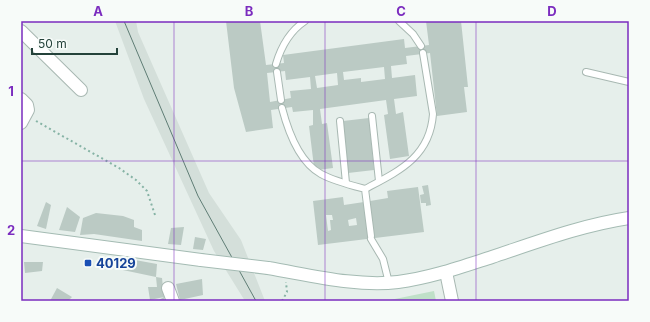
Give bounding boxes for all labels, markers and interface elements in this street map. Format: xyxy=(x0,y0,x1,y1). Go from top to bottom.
text: A xyxy=(93,3,103,19)
text: B xyxy=(245,3,254,19)
text: C xyxy=(396,3,406,19)
text: D xyxy=(547,3,557,19)
scale bar xyxy=(32,30,117,56)
text: 50 m xyxy=(38,36,67,51)
text: 1 xyxy=(8,83,14,99)
text: 2 xyxy=(7,222,15,238)
place label: 40129 xyxy=(96,255,136,271)
marker: 40129 xyxy=(83,258,93,268)

